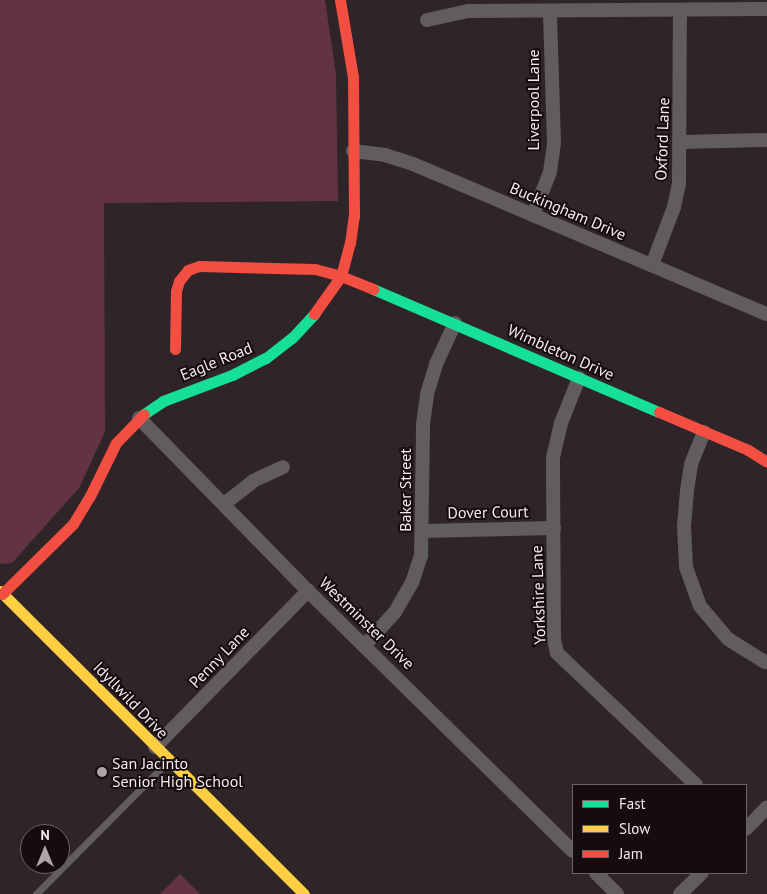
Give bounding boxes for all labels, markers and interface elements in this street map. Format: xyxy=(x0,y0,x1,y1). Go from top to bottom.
street label: Liverpool Lane xyxy=(523,49,543,151)
street label: Oxford Lane xyxy=(651,97,673,181)
street label: Buckingham Drive xyxy=(507,178,629,244)
street label: Wimbleton Drive xyxy=(505,320,617,384)
street label: Eagle Road xyxy=(177,338,255,384)
street label: Baker Street xyxy=(395,448,415,532)
street label: Dover Court xyxy=(447,502,529,522)
street label: Yorkshire Lane xyxy=(527,545,549,645)
street label: Westminster Drive xyxy=(316,573,418,673)
street label: Penny Lane xyxy=(185,622,253,692)
street label: Idyllwild Drive xyxy=(90,658,172,742)
place label: San Jacinto Senior High School xyxy=(112,753,243,791)
marker: San Jacinto Senior High School xyxy=(96,766,108,778)
legend xyxy=(572,784,747,874)
text: Fast xyxy=(619,794,646,813)
text: Slow xyxy=(619,819,650,838)
north arrow xyxy=(20,824,70,874)
text: N xyxy=(40,826,50,844)
text: Jam xyxy=(619,844,643,863)

